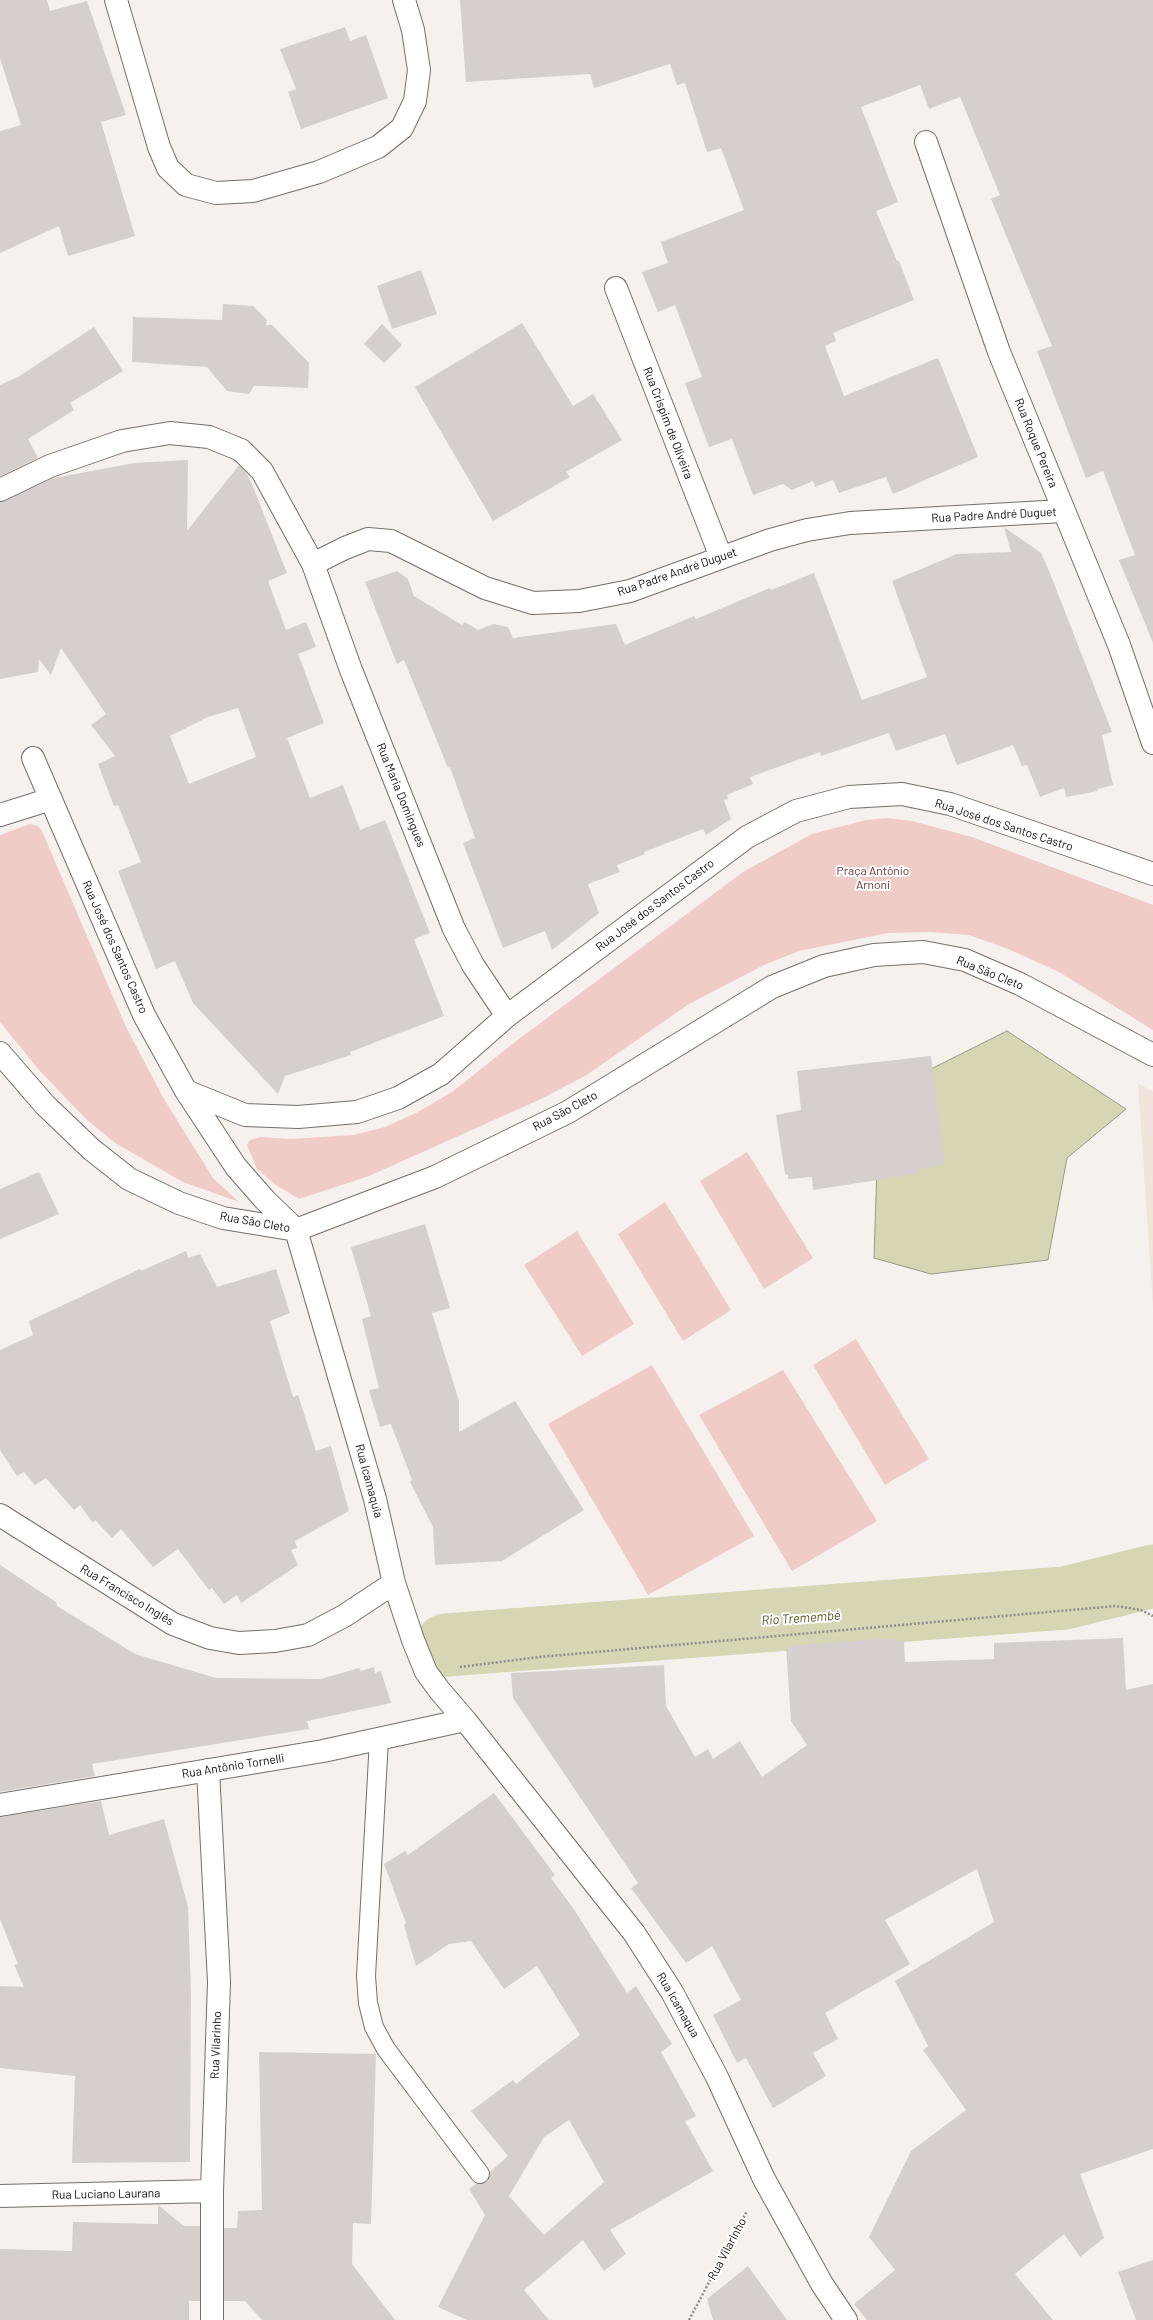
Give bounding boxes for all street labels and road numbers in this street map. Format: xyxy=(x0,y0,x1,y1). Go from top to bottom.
street label: Rua Crispim de Oliveira xyxy=(640,365,696,481)
street label: Rua Roque Pereira xyxy=(1011,396,1061,490)
street label: Rua Padre André Duguet xyxy=(931,505,1057,525)
street label: Rua Padre André Duguet xyxy=(615,545,739,599)
street label: Rua Maria Domingues xyxy=(373,741,429,849)
street label: Rua José dos Santos Castro xyxy=(933,796,1075,854)
street label: Rua José dos Santos Castro xyxy=(593,856,717,954)
street label: Rua José dos Santos Castro xyxy=(79,878,151,1016)
street label: Rua São Cleto xyxy=(954,953,1026,993)
street label: Rua São Cleto xyxy=(530,1088,600,1134)
street label: Rua São Cleto xyxy=(219,1209,291,1235)
street label: Rua Icamaquia xyxy=(352,1442,386,1520)
street label: Rua Francisco Inglês xyxy=(77,1561,177,1629)
street label: Rua Antônio Tornelli xyxy=(181,1751,285,1781)
street label: Rua Icamaqua xyxy=(654,1970,702,2040)
street label: Rua Vilarinho xyxy=(208,2011,224,2079)
street label: Rua Luciano Laurana xyxy=(51,2186,161,2202)
street label: Rua Vilarinho xyxy=(705,2216,749,2282)

